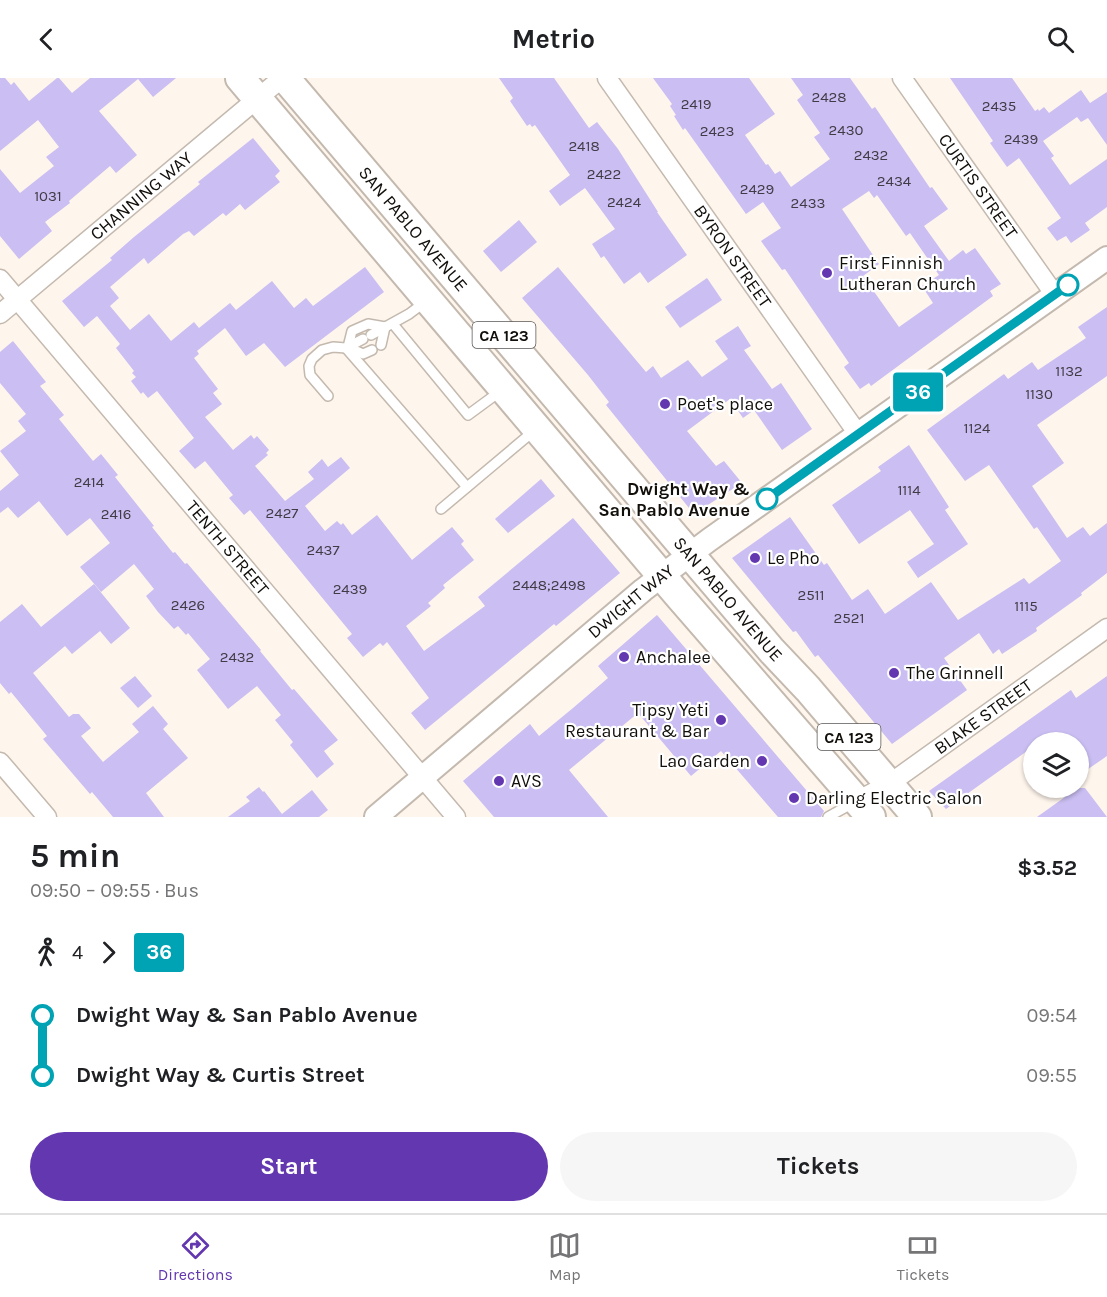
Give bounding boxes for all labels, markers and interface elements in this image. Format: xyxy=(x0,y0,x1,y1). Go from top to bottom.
icon: back xyxy=(30,23,63,56)
text: Metrio xyxy=(512,23,595,55)
icon: search xyxy=(1044,23,1077,56)
house number: 2428 xyxy=(812,88,846,106)
house number: 2419 xyxy=(681,95,711,113)
house number: 2435 xyxy=(982,97,1016,115)
house number: 2430 xyxy=(829,121,864,139)
house number: 2423 xyxy=(700,122,734,140)
street label: CURTIS STREET xyxy=(934,129,1023,243)
house number: 2439 xyxy=(1004,130,1038,148)
house number: 2418 xyxy=(568,137,600,155)
house number: 2432 xyxy=(854,146,888,164)
street label: CHANNING WAY xyxy=(86,147,197,245)
street label: SAN PABLO AVENUE xyxy=(354,162,473,296)
house number: 2422 xyxy=(587,165,621,183)
house number: 2434 xyxy=(877,172,912,190)
house number: 2429 xyxy=(740,180,774,198)
house number: 1031 xyxy=(34,187,62,205)
house number: 2424 xyxy=(607,193,642,211)
house number: 2433 xyxy=(791,194,825,212)
street label: BYRON STREET xyxy=(689,201,776,312)
place label: First Finnish Lutheran Church xyxy=(839,252,976,295)
marker: First Finnish Lutheran Church xyxy=(820,266,834,280)
unlabelled marker xyxy=(1057,274,1079,296)
road number: CA 123 xyxy=(472,322,536,348)
house number: 1132 xyxy=(1055,362,1083,380)
line badge: 36 xyxy=(891,372,945,412)
text: 36 xyxy=(905,380,931,404)
house number: 1130 xyxy=(1025,385,1053,403)
place label: Poet's place xyxy=(677,393,773,415)
marker: Poet's place xyxy=(658,397,672,411)
house number: 1124 xyxy=(964,419,991,437)
house number: 2414 xyxy=(74,473,105,491)
place label: Dwight Way & San Pablo Avenue xyxy=(598,478,750,521)
house number: 1114 xyxy=(897,481,921,499)
marker: Dwight Way & San Pablo Avenue xyxy=(756,488,778,510)
street label: TENTH STREET xyxy=(181,496,274,599)
house number: 2427 xyxy=(266,504,298,522)
house number: 2416 xyxy=(101,505,131,523)
street label: SAN PABLO AVENUE xyxy=(669,532,787,666)
house number: 2437 xyxy=(307,541,339,559)
place label: Le Pho xyxy=(767,547,820,569)
marker: Le Pho xyxy=(748,551,762,565)
street label: DWIGHT WAY xyxy=(583,559,679,643)
house number: 2448;2498 xyxy=(512,576,586,594)
house number: 2439 xyxy=(333,580,367,598)
house number: 2511 xyxy=(797,586,825,604)
house number: 2426 xyxy=(171,596,205,614)
house number: 1115 xyxy=(1014,597,1038,615)
house number: 2521 xyxy=(834,609,864,627)
place label: Anchalee xyxy=(636,646,711,668)
house number: 2432 xyxy=(220,648,254,666)
marker: Anchalee xyxy=(617,650,631,664)
place label: The Grinnell xyxy=(906,662,1004,684)
marker: The Grinnell xyxy=(887,666,901,680)
street label: BLAKE STREET xyxy=(930,674,1037,759)
place label: Tipsy Yeti Restaurant & Bar xyxy=(565,699,709,742)
marker: Tipsy Yeti Restaurant & Bar xyxy=(714,713,728,727)
road number: CA 123 xyxy=(818,724,880,750)
map controls xyxy=(1023,732,1089,798)
button: layers xyxy=(1023,732,1089,798)
place label: Lao Garden xyxy=(659,750,750,772)
marker: Lao Garden xyxy=(755,754,769,768)
place label: AVS xyxy=(511,770,542,792)
marker: AVS xyxy=(492,774,506,788)
place label: Darling Electric Salon xyxy=(806,787,982,809)
marker: Darling Electric Salon xyxy=(787,791,801,805)
text: 5 min xyxy=(30,837,120,875)
text: $3.52 xyxy=(1017,855,1077,881)
text: 09:50 – 09:55 · Bus xyxy=(30,879,199,902)
icon: walk xyxy=(30,936,63,969)
icon: forward xyxy=(92,936,125,969)
text: 36 xyxy=(146,940,172,964)
text: 4 xyxy=(72,941,83,964)
text: Dwight Way & San Pablo Avenue xyxy=(76,1002,418,1028)
text: 09:54 xyxy=(1026,1004,1077,1027)
text: Dwight Way & Curtis Street xyxy=(76,1062,365,1088)
text: 09:55 xyxy=(1026,1064,1077,1087)
button: Start xyxy=(30,1132,548,1201)
button: Tickets xyxy=(560,1132,1077,1201)
tab: Directions xyxy=(158,1229,233,1284)
tab: Map xyxy=(548,1229,581,1284)
tab: Tickets xyxy=(897,1229,949,1284)

